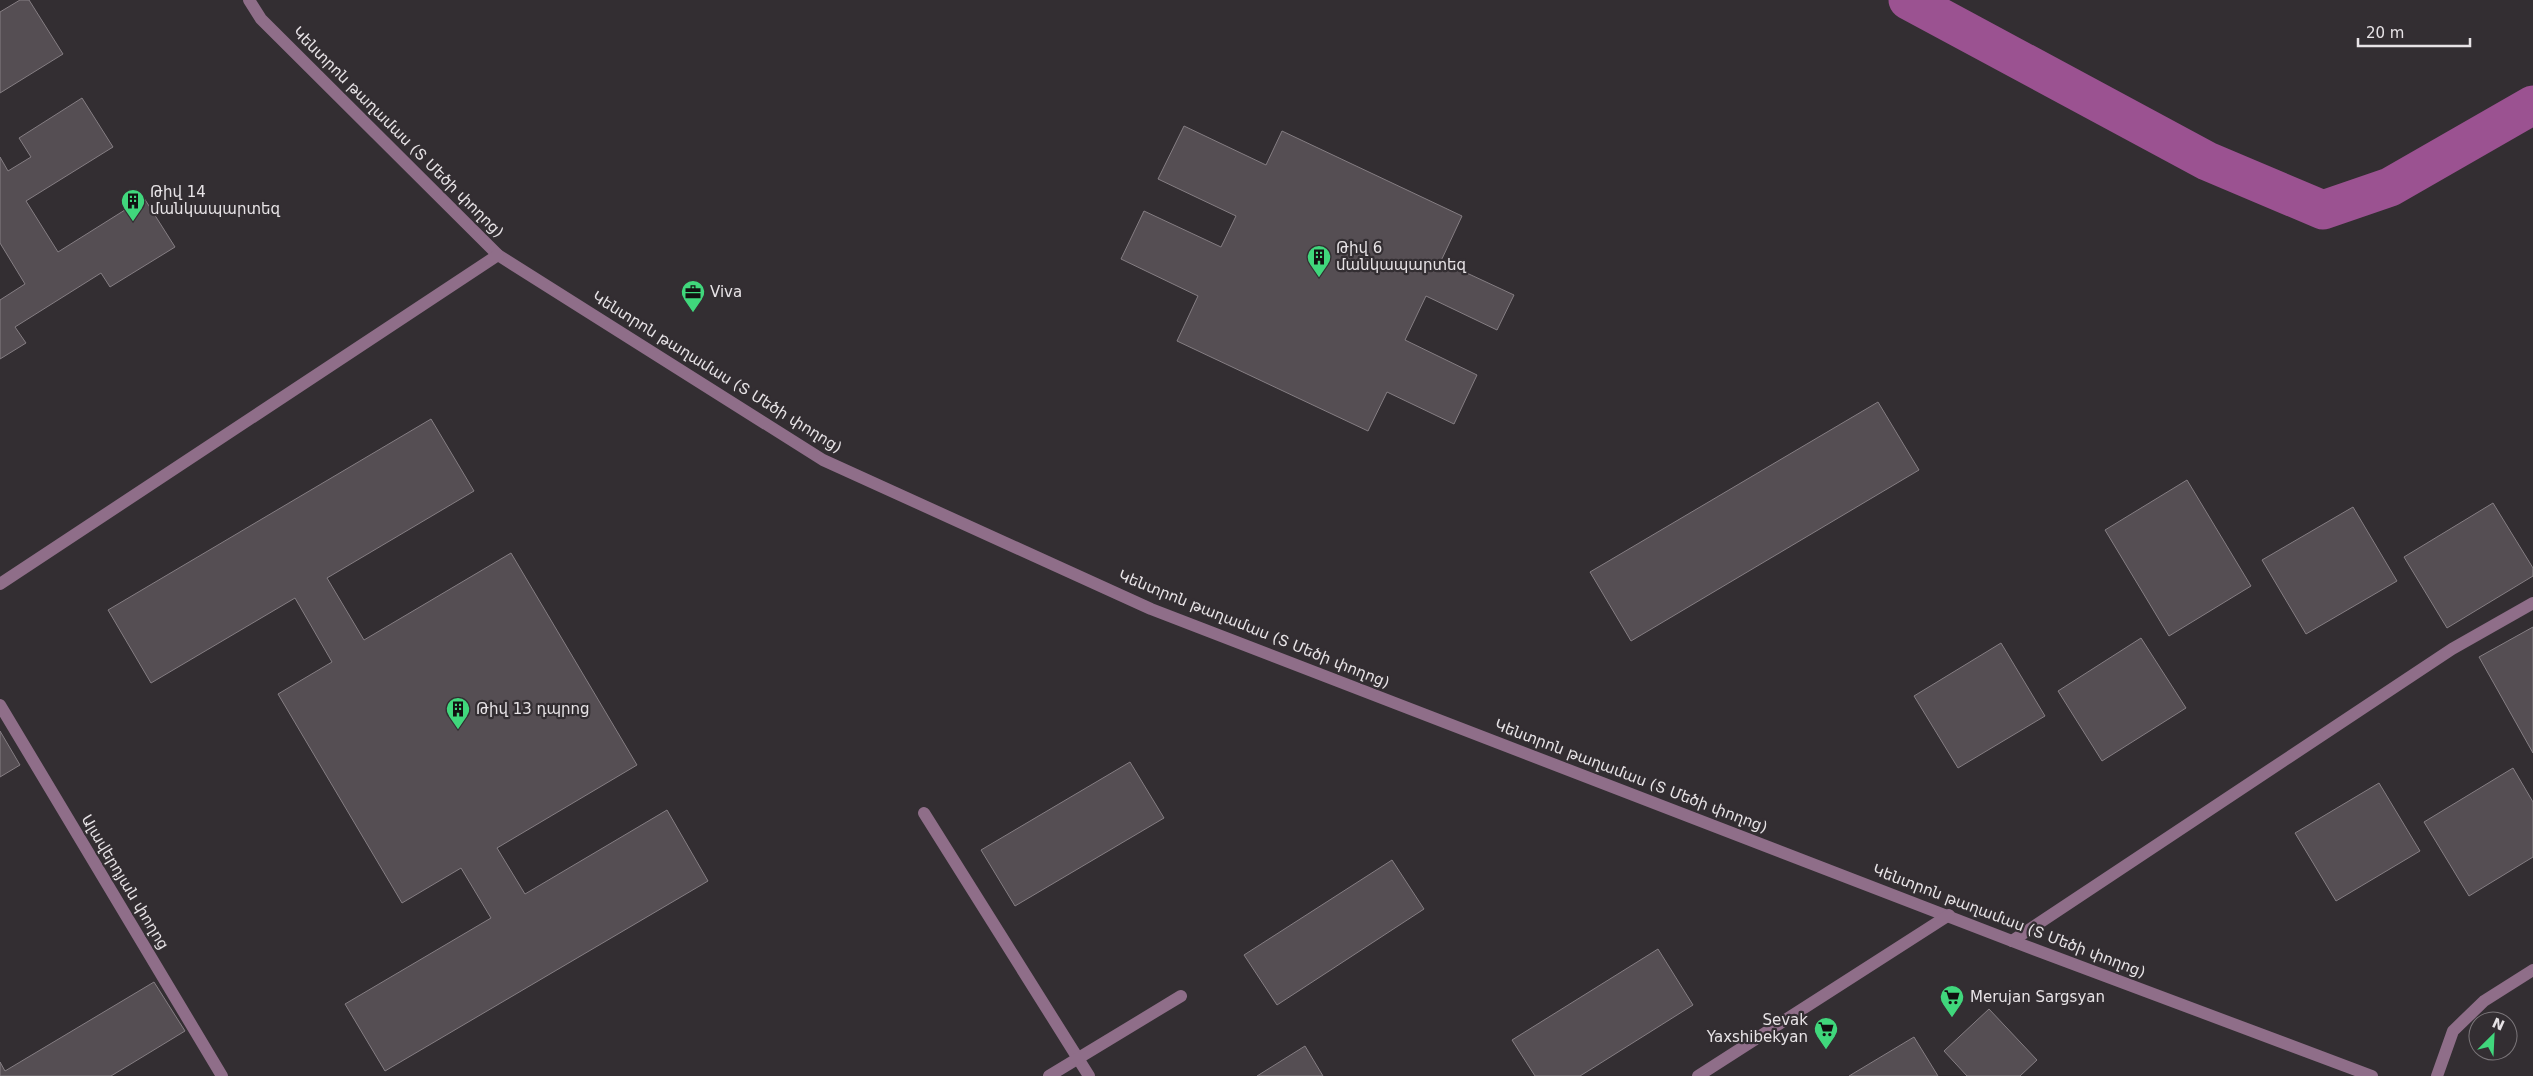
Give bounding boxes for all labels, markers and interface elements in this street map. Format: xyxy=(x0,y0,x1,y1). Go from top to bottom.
scale bar xyxy=(2358,15,2470,47)
street label: Կենտրոն թաղամաս (Տ Մեծի փողոց) xyxy=(289,23,507,241)
text: 20 m xyxy=(2366,24,2404,42)
place label: Թիվ 14 մանկապարտեզ xyxy=(150,183,281,218)
building icon: Թիվ 14 մանկապարտեզ xyxy=(120,188,146,222)
place label: Թիվ 6 մանկապարտեզ xyxy=(1336,239,1467,274)
building icon: Թիվ 6 մանկապարտեզ xyxy=(1306,244,1332,278)
office icon: Viva xyxy=(680,279,706,313)
place label: Viva xyxy=(710,283,742,301)
street label: Կենտրոն թաղամաս (Տ Մեծի փողոց) xyxy=(589,287,845,457)
street label: Կենտրոն թաղամաս (Տ Մեծի փողոց) xyxy=(1116,566,1392,692)
building icon: Թիվ 13 դպրոց xyxy=(445,696,471,730)
place label: Թիվ 13 դպրոց xyxy=(476,700,590,718)
street label: Կենտրոն թաղամաս (Տ Մեծի փողոց) xyxy=(1492,715,1770,837)
street label: Ալավերդյան փողոց xyxy=(78,811,172,953)
street label: Կենտրոն թաղամաս (Տ Մեծի փողոց) xyxy=(1870,860,2148,982)
supermarket icon: Merujan Sargsyan xyxy=(1939,984,1965,1018)
place label: Merujan Sargsyan xyxy=(1970,988,2105,1006)
place label: Sevak Yaxshibekyan xyxy=(1706,1011,1808,1046)
north arrow xyxy=(2468,1011,2518,1061)
text: N xyxy=(2490,1014,2507,1034)
supermarket icon: Sevak Yaxshibekyan xyxy=(1813,1016,1839,1050)

